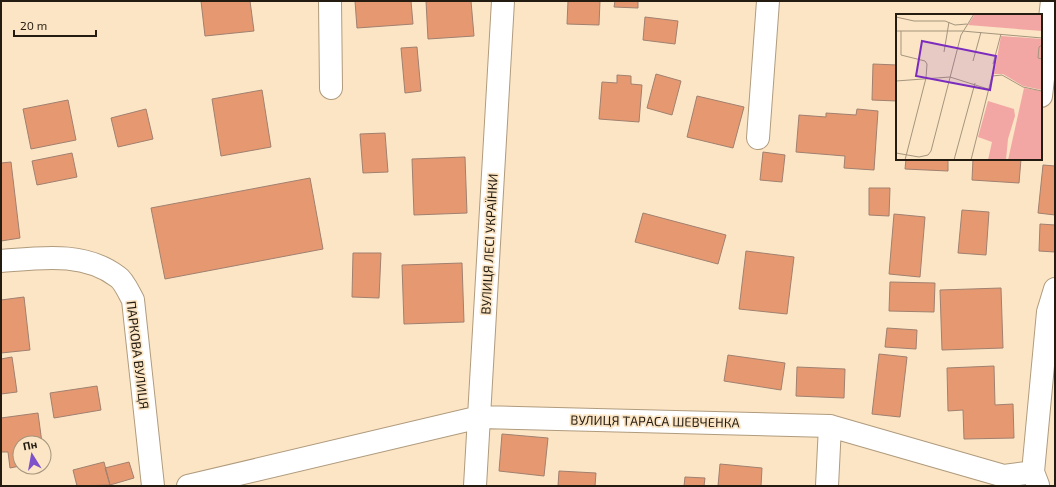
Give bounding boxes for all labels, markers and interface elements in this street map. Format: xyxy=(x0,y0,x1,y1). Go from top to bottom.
scale bar xyxy=(14,12,96,38)
inset map xyxy=(896,14,1042,160)
text: 20 m xyxy=(20,18,47,32)
street label: ВУЛИЦЯ ЛЕСІ УКРАЇНКИ xyxy=(477,173,501,315)
street label: ПАРКОВА ВУЛИЦЯ xyxy=(123,300,153,410)
street label: ВУЛИЦЯ ТАРАСА ШЕВЧЕНКА xyxy=(570,412,740,430)
north arrow xyxy=(12,435,52,475)
text: Пн xyxy=(22,437,38,452)

